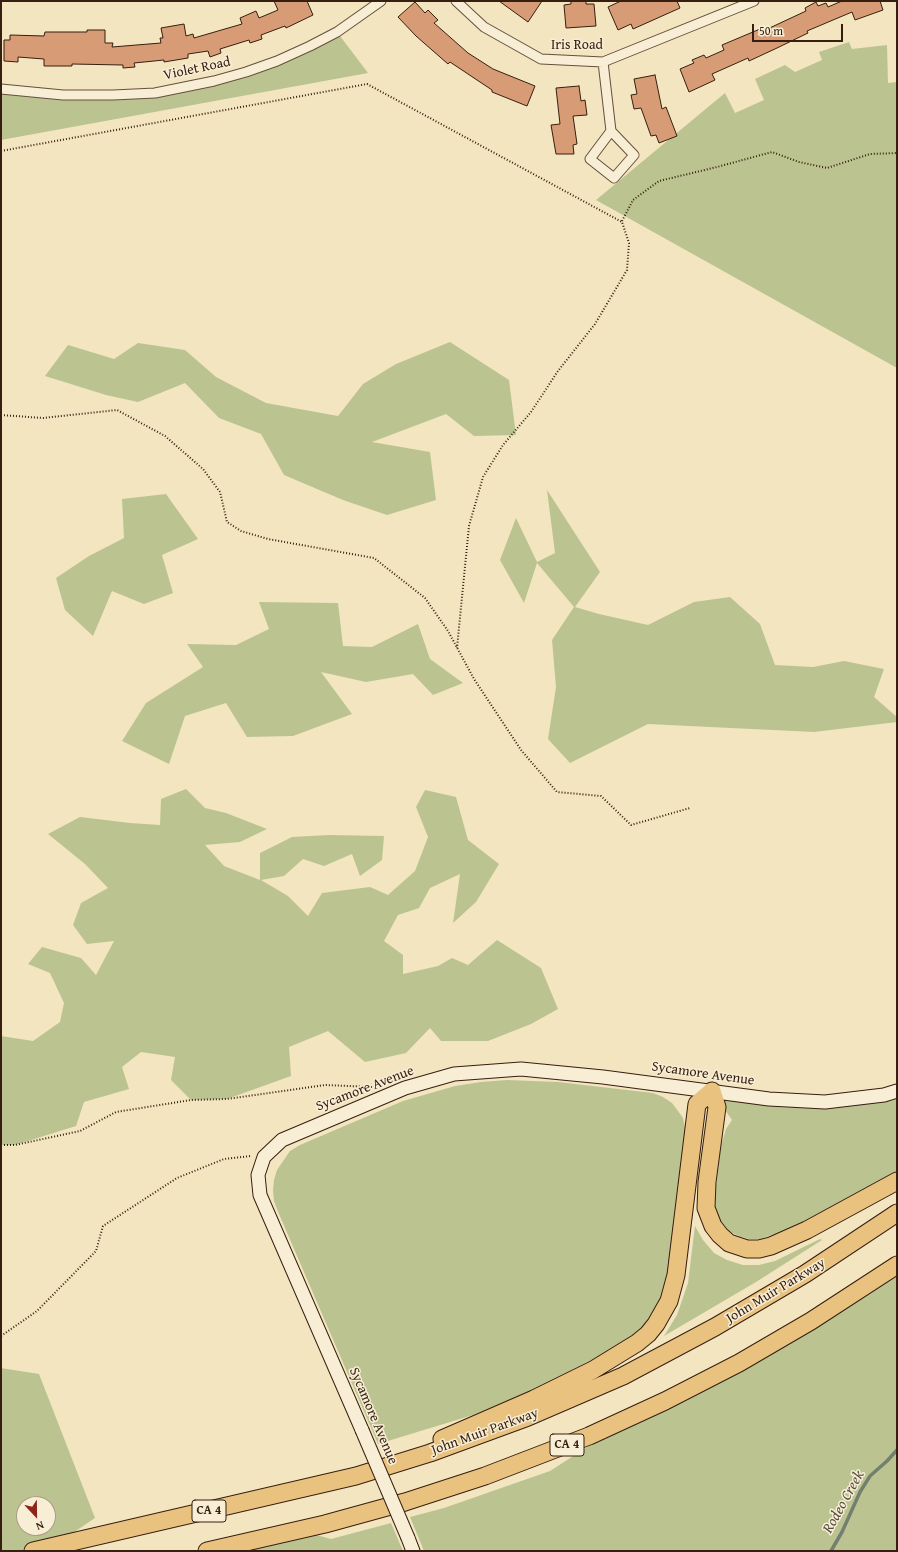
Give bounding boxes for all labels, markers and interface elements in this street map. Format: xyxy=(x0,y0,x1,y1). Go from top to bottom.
scale bar xyxy=(754,16,845,42)
text: 50 m xyxy=(759,22,783,39)
street label: Iris Road xyxy=(551,37,603,53)
street label: Violet Road xyxy=(162,54,232,84)
street label: Sycamore Avenue xyxy=(651,1058,755,1090)
street label: Sycamore Avenue xyxy=(314,1063,416,1115)
street label: John Muir Parkway xyxy=(723,1255,829,1327)
street label: Sycamore Avenue xyxy=(345,1365,401,1467)
street label: John Muir Parkway xyxy=(429,1405,541,1459)
road number: CA 4 xyxy=(550,1434,584,1456)
water label: Rodeo Creek xyxy=(819,1468,869,1536)
north arrow xyxy=(16,1496,56,1536)
road number: CA 4 xyxy=(192,1500,226,1522)
text: N xyxy=(34,1517,47,1535)

